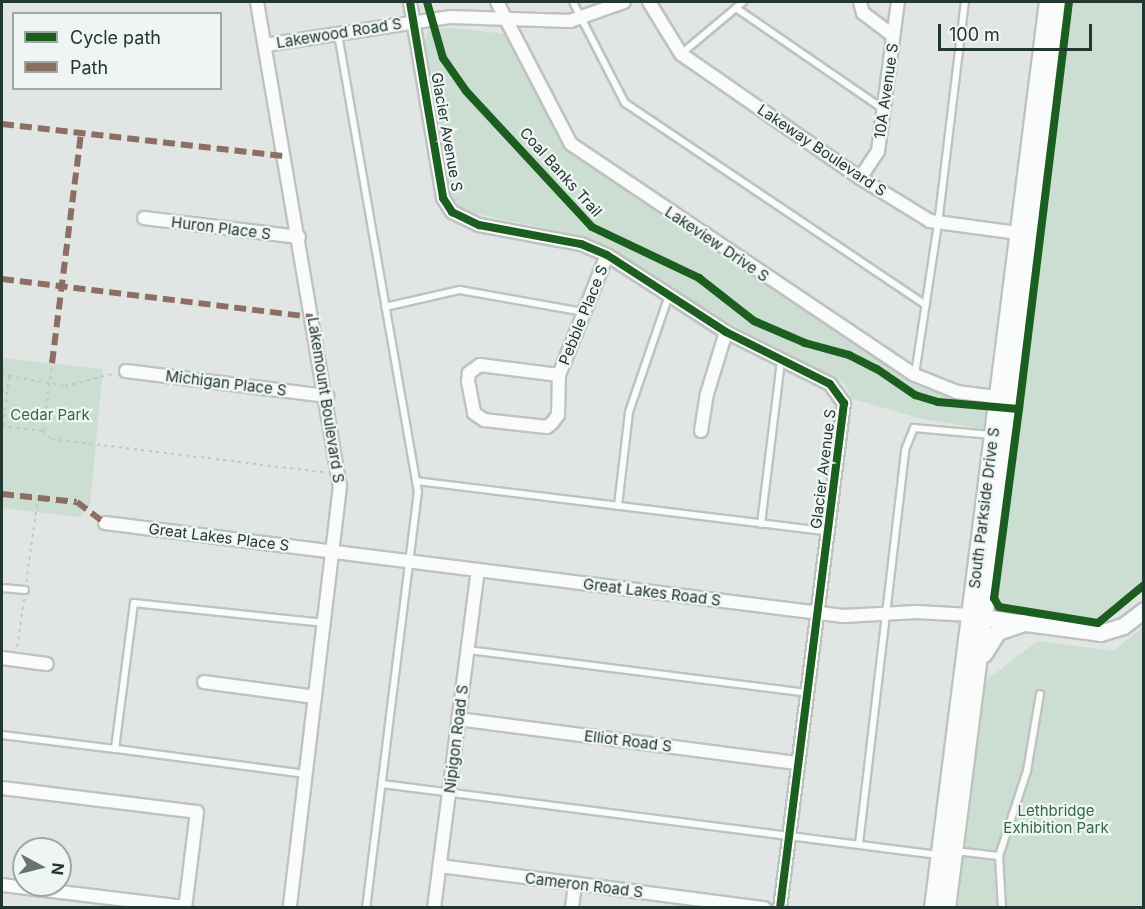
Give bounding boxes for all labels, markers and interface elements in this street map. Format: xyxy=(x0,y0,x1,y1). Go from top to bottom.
legend xyxy=(12,12,222,90)
scale bar xyxy=(941,12,1096,50)
street label: Lakewood Road S xyxy=(275,14,403,52)
text: 100 m xyxy=(949,24,1000,45)
text: Cycle path xyxy=(70,27,161,48)
street label: 10A Avenue S xyxy=(870,42,902,140)
text: Path xyxy=(70,57,108,78)
street label: Glacier Avenue S xyxy=(428,71,466,193)
street label: Lakeway Boulevard S xyxy=(754,100,890,200)
street label: Coal Banks Trail xyxy=(516,124,606,220)
street label: Lakeview Drive S xyxy=(662,203,772,285)
street label: Huron Place S xyxy=(170,213,272,243)
street label: Pebble Place S xyxy=(555,262,611,368)
street label: Lakemount Boulevard S xyxy=(304,316,348,484)
street label: Michigan Place S xyxy=(164,367,288,399)
park label: Cedar Park xyxy=(10,406,90,424)
street label: Glacier Avenue S xyxy=(807,408,839,530)
street label: South Parkside Drive S xyxy=(965,426,1003,590)
street label: Great Lakes Place S xyxy=(148,519,290,555)
street label: Great Lakes Road S xyxy=(582,575,722,609)
street label: Nipigon Road S xyxy=(440,684,472,794)
street label: Elliot Road S xyxy=(583,727,673,755)
park label: Lethbridge Exhibition Park xyxy=(1003,801,1109,836)
north arrow xyxy=(12,837,72,897)
text: N xyxy=(47,862,69,876)
street label: Cameron Road S xyxy=(524,869,644,901)

